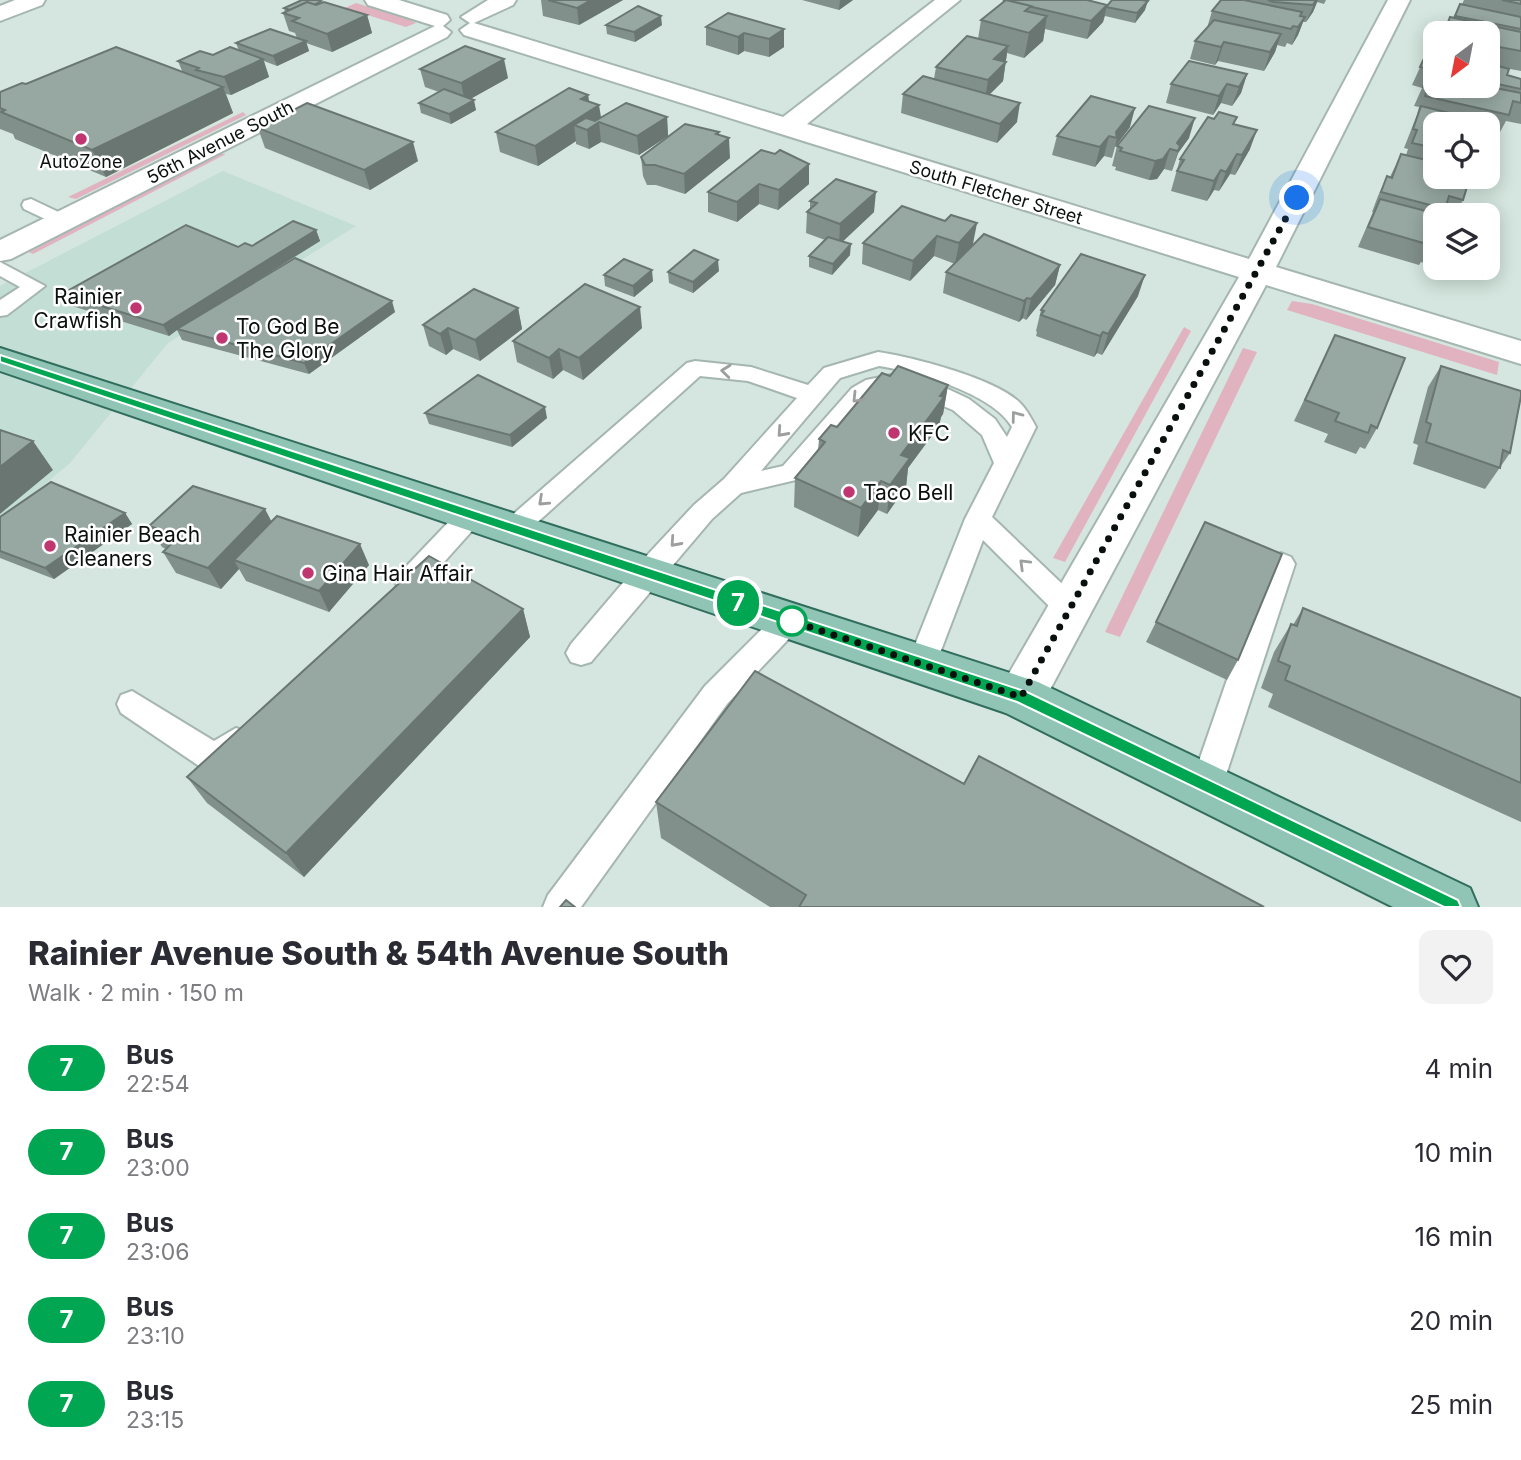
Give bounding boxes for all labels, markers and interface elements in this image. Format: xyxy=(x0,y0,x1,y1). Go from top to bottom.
north arrow xyxy=(1423,21,1500,98)
map controls xyxy=(1423,21,1500,280)
street label: 56th Avenue South xyxy=(143,96,297,188)
button: locate xyxy=(1423,112,1500,189)
marker: AutoZone xyxy=(73,131,89,147)
place label: AutoZone xyxy=(40,151,122,172)
street label: South Fletcher Street xyxy=(907,156,1085,228)
your location xyxy=(1279,180,1314,215)
button: layers xyxy=(1423,203,1500,280)
place label: Rainier Crawfish xyxy=(33,284,122,333)
marker: Rainier Crawfish xyxy=(128,300,144,316)
place label: To God Be The Glory xyxy=(236,314,339,363)
marker: To God Be The Glory xyxy=(214,330,230,346)
one-way arrow xyxy=(720,364,732,379)
one-way arrow xyxy=(852,390,865,403)
one-way arrow xyxy=(1011,411,1024,423)
place label: KFC xyxy=(908,421,950,446)
one-way arrow xyxy=(778,424,791,437)
marker: KFC xyxy=(886,425,902,441)
place label: Taco Bell xyxy=(863,480,953,505)
marker: Taco Bell xyxy=(841,484,857,500)
one-way arrow xyxy=(538,493,551,505)
place label: Rainier Beach Cleaners xyxy=(64,522,200,571)
one-way arrow xyxy=(671,534,683,547)
marker: Rainier Beach Cleaners xyxy=(42,538,58,554)
one-way arrow xyxy=(1019,560,1032,573)
place label: Gina Hair Affair xyxy=(322,561,473,586)
marker: Gina Hair Affair xyxy=(300,565,316,581)
line badge: 7 xyxy=(715,580,761,626)
text: 7 xyxy=(731,588,745,617)
unlabelled marker xyxy=(777,606,807,636)
button: heart xyxy=(1419,930,1493,1004)
text: Rainier Avenue South & 54th Avenue South xyxy=(28,933,729,973)
text: Walk · 2 min · 150 m xyxy=(28,979,244,1007)
text: Bus xyxy=(126,1039,174,1070)
text: 7 xyxy=(60,1053,73,1082)
text: 4 min xyxy=(1424,1053,1493,1084)
text: 22:54 xyxy=(126,1070,190,1098)
text: Bus xyxy=(126,1123,174,1154)
text: 7 xyxy=(60,1137,73,1166)
text: 10 min xyxy=(1414,1137,1493,1168)
text: 23:00 xyxy=(126,1154,190,1182)
text: Bus xyxy=(126,1207,174,1238)
text: 7 xyxy=(60,1221,73,1250)
text: 16 min xyxy=(1415,1221,1493,1252)
text: 23:06 xyxy=(126,1238,190,1266)
text: Bus xyxy=(126,1291,174,1322)
text: 7 xyxy=(60,1305,73,1334)
text: 20 min xyxy=(1409,1305,1493,1336)
text: 23:10 xyxy=(126,1322,185,1350)
text: Bus xyxy=(126,1375,174,1406)
text: 7 xyxy=(60,1389,73,1418)
text: 25 min xyxy=(1410,1389,1493,1420)
text: 23:15 xyxy=(126,1406,184,1434)

